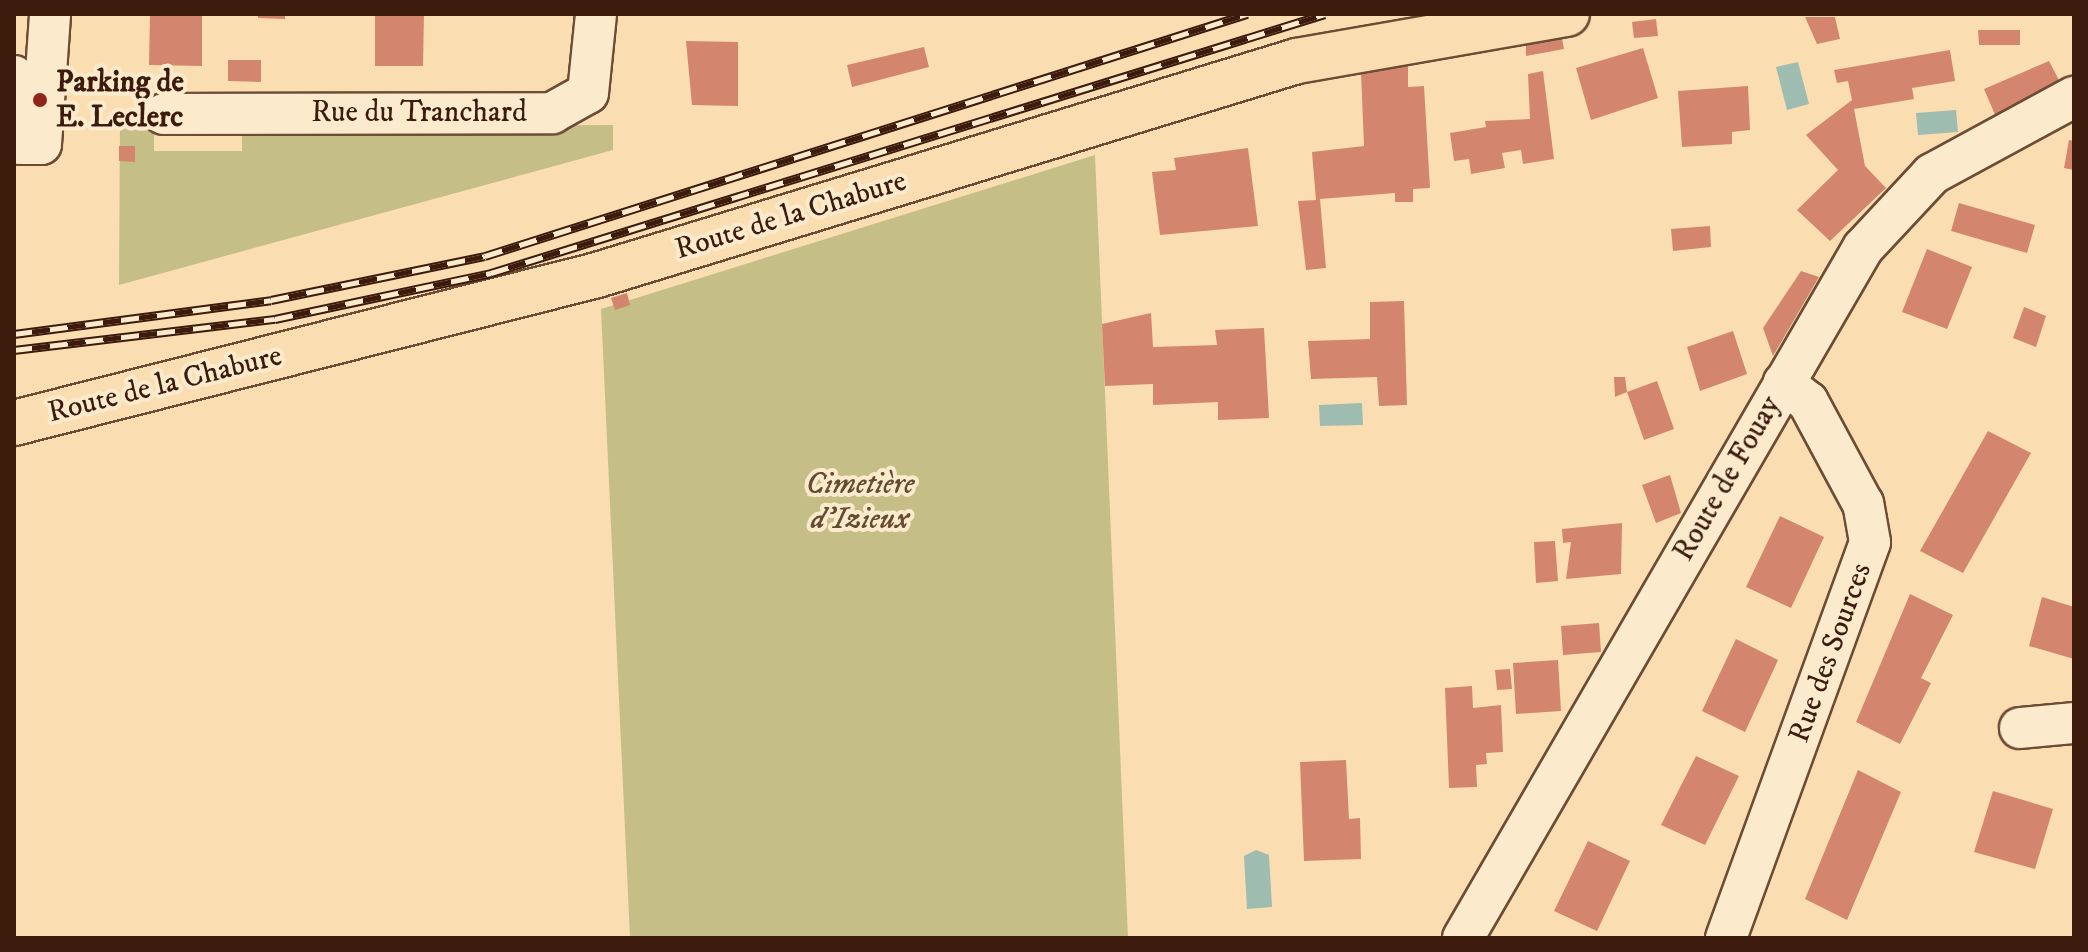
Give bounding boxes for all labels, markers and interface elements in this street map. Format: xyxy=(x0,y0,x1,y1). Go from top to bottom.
place label: Parking de E. Leclerc xyxy=(56,65,184,136)
marker: Parking de E. Leclerc xyxy=(31,91,49,109)
street label: Rue du Tranchard xyxy=(311,95,527,131)
street label: Route de la Chabure xyxy=(671,164,911,268)
street label: Route de la Chabure xyxy=(44,339,286,431)
street label: Route de Fouay xyxy=(1666,390,1790,568)
park label: Cimetière d'Izieux xyxy=(806,467,914,538)
street label: Rue des Sources xyxy=(1782,558,1880,748)

